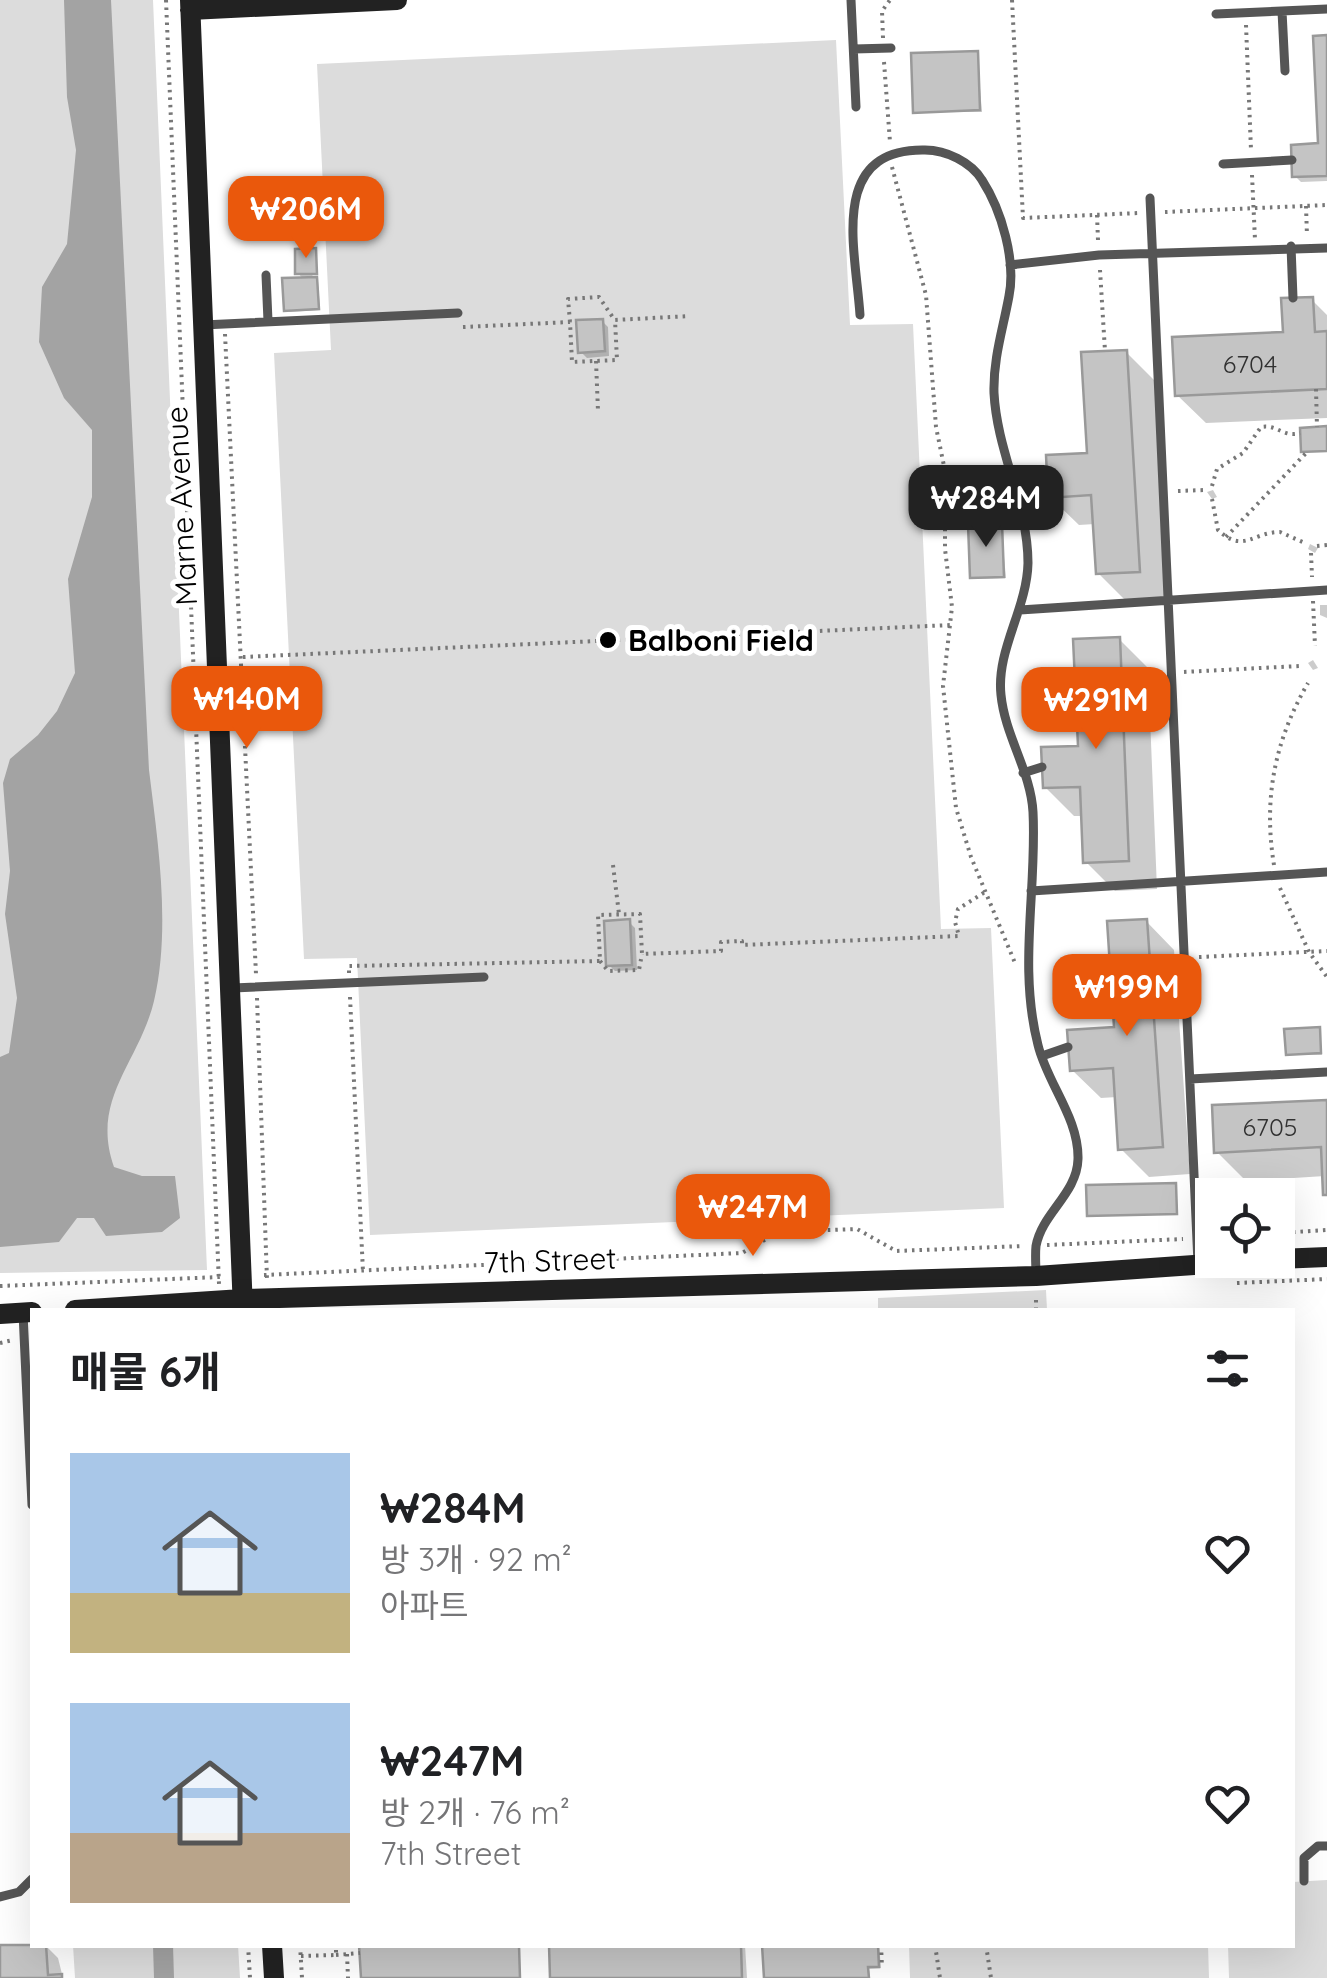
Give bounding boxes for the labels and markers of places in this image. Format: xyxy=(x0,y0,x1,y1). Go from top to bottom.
pin: ₩206M xyxy=(236,176,376,261)
pin: ₩284M xyxy=(916,465,1056,550)
place label: Balboni Field xyxy=(628,621,814,659)
marker: Balboni Field xyxy=(597,629,619,651)
pin: ₩140M xyxy=(177,666,317,751)
pin: ₩291M xyxy=(1026,667,1166,752)
pin: ₩199M xyxy=(1057,954,1197,1039)
pin: ₩247M xyxy=(683,1174,823,1259)

